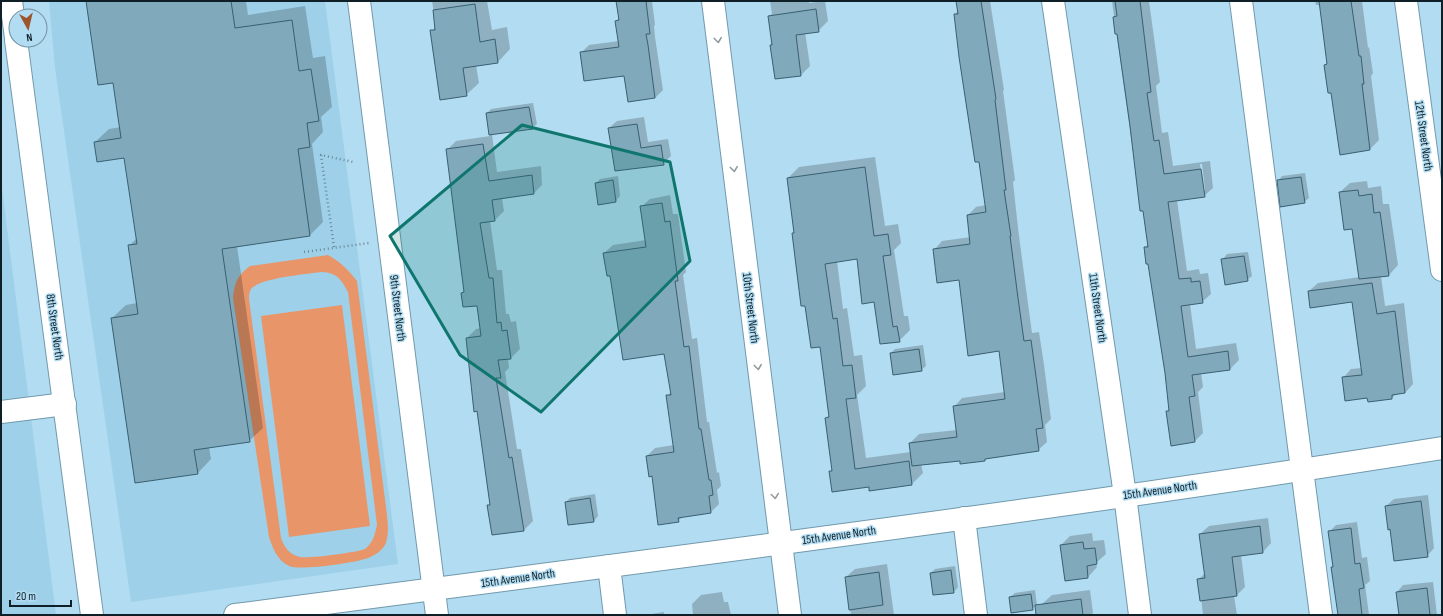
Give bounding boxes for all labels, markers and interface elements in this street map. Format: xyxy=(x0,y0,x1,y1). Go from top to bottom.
north arrow xyxy=(8,8,48,48)
text: N xyxy=(25,31,33,44)
one-way arrow xyxy=(713,37,722,43)
street label: 12th Street North xyxy=(1411,100,1436,172)
one-way arrow xyxy=(729,166,738,172)
street label: 10th Street North xyxy=(739,272,762,344)
street label: 11th Street North xyxy=(1085,272,1110,344)
street label: 9th Street North xyxy=(386,274,409,342)
street label: 8th Street North xyxy=(42,293,67,361)
one-way arrow xyxy=(753,364,762,370)
street label: 15th Avenue North xyxy=(1122,478,1198,503)
one-way arrow xyxy=(770,493,779,499)
street label: 15th Avenue North xyxy=(801,523,877,548)
street label: 15th Avenue North xyxy=(480,566,556,591)
scale bar xyxy=(10,582,71,608)
text: 20 m xyxy=(16,589,36,604)

